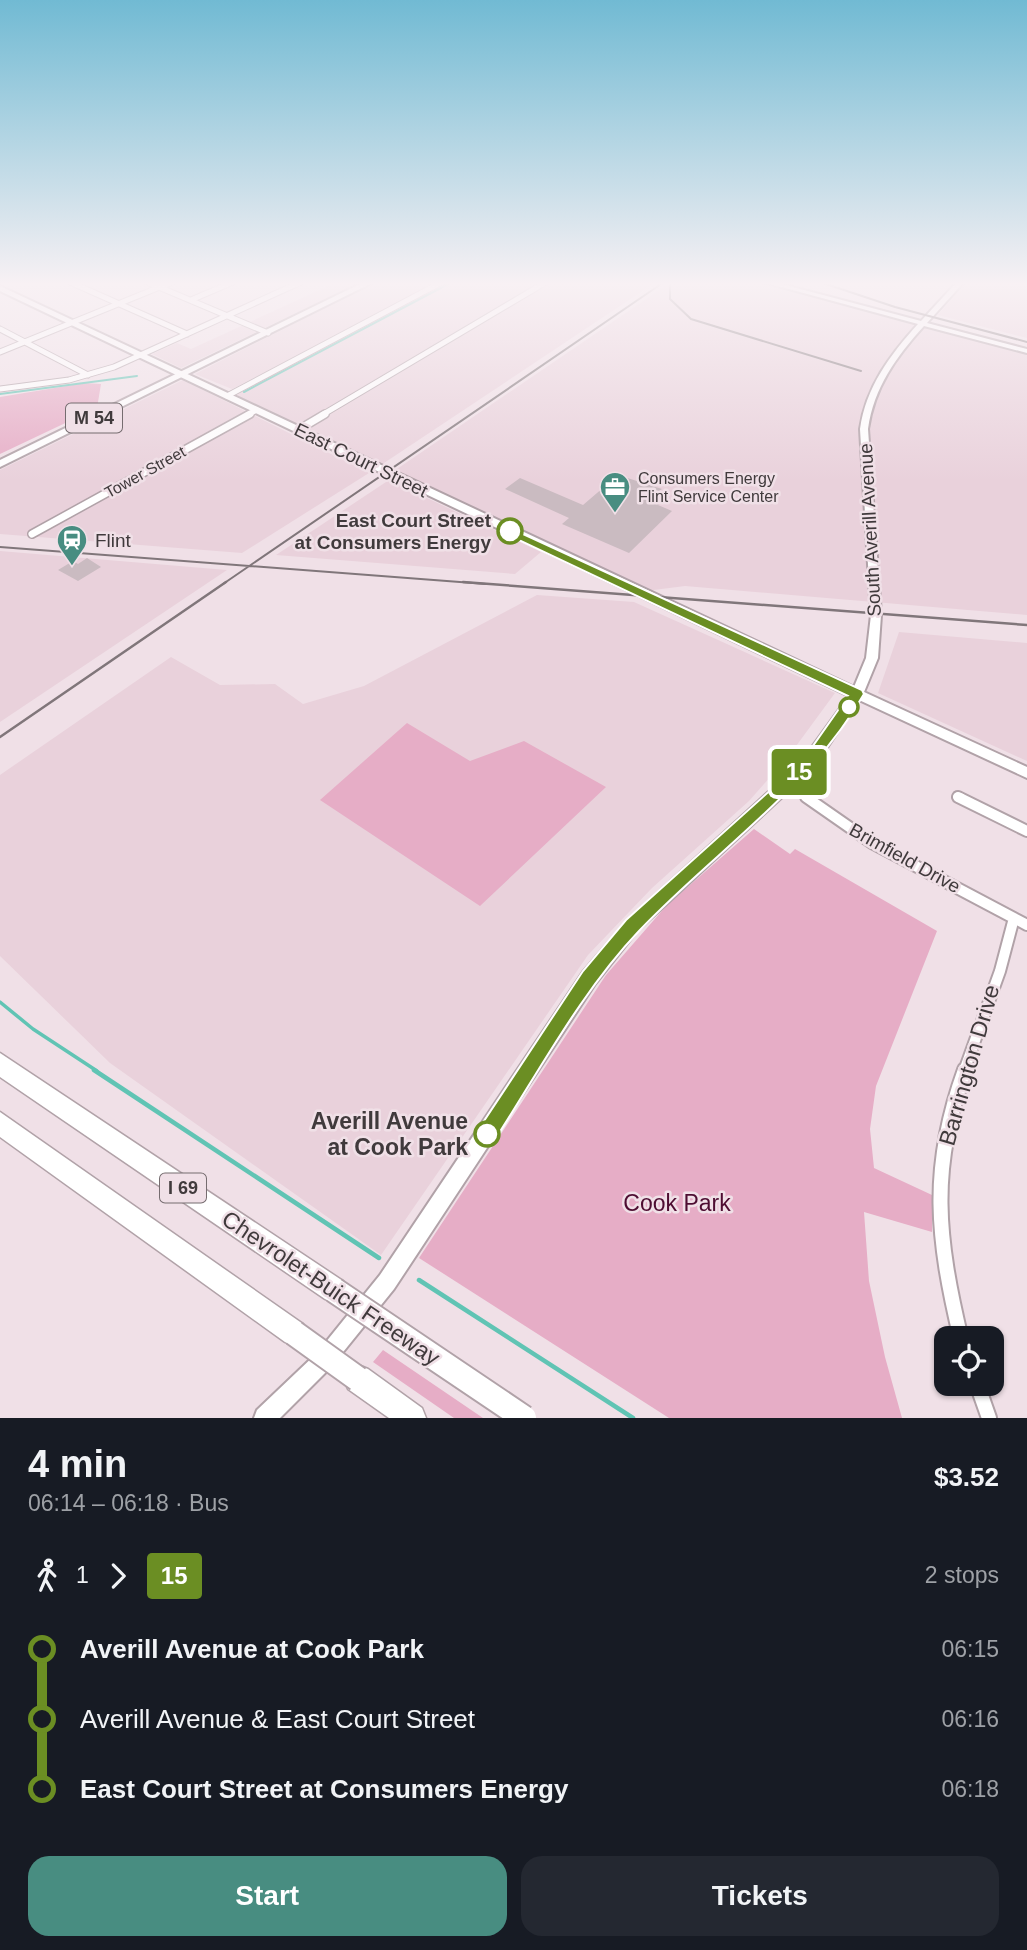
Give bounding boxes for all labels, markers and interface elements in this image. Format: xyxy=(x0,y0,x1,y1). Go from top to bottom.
road number: M 54 xyxy=(66,404,122,432)
street label: East Court Street xyxy=(291,419,432,502)
street label: Tower Street xyxy=(102,443,189,501)
street label: South Averill Avenue xyxy=(855,443,885,617)
office icon: Consumers Energy Flint Service Center xyxy=(598,470,632,514)
place label: Consumers Energy Flint Service Center xyxy=(638,470,779,505)
place label: East Court Street at Consumers Energy xyxy=(295,510,492,553)
marker: East Court Street at Consumers Energy xyxy=(497,518,523,544)
station icon: Flint xyxy=(55,523,89,567)
place label: Flint xyxy=(95,530,132,551)
unlabelled marker xyxy=(839,697,859,717)
line badge: 15 xyxy=(768,749,830,795)
text: 15 xyxy=(786,758,812,785)
street label: Brimfield Drive xyxy=(846,819,964,897)
street label: Barrington Drive xyxy=(934,982,1004,1148)
place label: Averill Avenue at Cook Park xyxy=(311,1108,468,1160)
marker: Averill Avenue at Cook Park xyxy=(474,1121,500,1147)
road number: I 69 xyxy=(160,1174,206,1203)
park label: Cook Park xyxy=(623,1190,731,1216)
street label: Chevrolet-Buick Freeway xyxy=(217,1205,445,1371)
map controls xyxy=(934,1326,1004,1396)
button: locate xyxy=(934,1326,1004,1396)
text: 4 min xyxy=(28,1443,127,1485)
text: $3.52 xyxy=(934,1462,999,1492)
text: 06:14 – 06:18 · Bus xyxy=(28,1490,229,1516)
icon: walk xyxy=(28,1557,66,1595)
icon: forward xyxy=(99,1557,137,1595)
text: 1 xyxy=(76,1562,89,1588)
text: 15 xyxy=(161,1562,188,1589)
text: 2 stops xyxy=(925,1562,999,1588)
text: Averill Avenue at Cook Park xyxy=(80,1634,424,1664)
text: 06:15 xyxy=(941,1636,999,1662)
text: Averill Avenue & East Court Street xyxy=(80,1704,475,1734)
text: 06:16 xyxy=(941,1706,999,1732)
text: East Court Street at Consumers Energy xyxy=(80,1774,568,1804)
text: 06:18 xyxy=(941,1776,999,1802)
button: Start xyxy=(28,1856,507,1936)
button: Tickets xyxy=(521,1856,999,1936)

